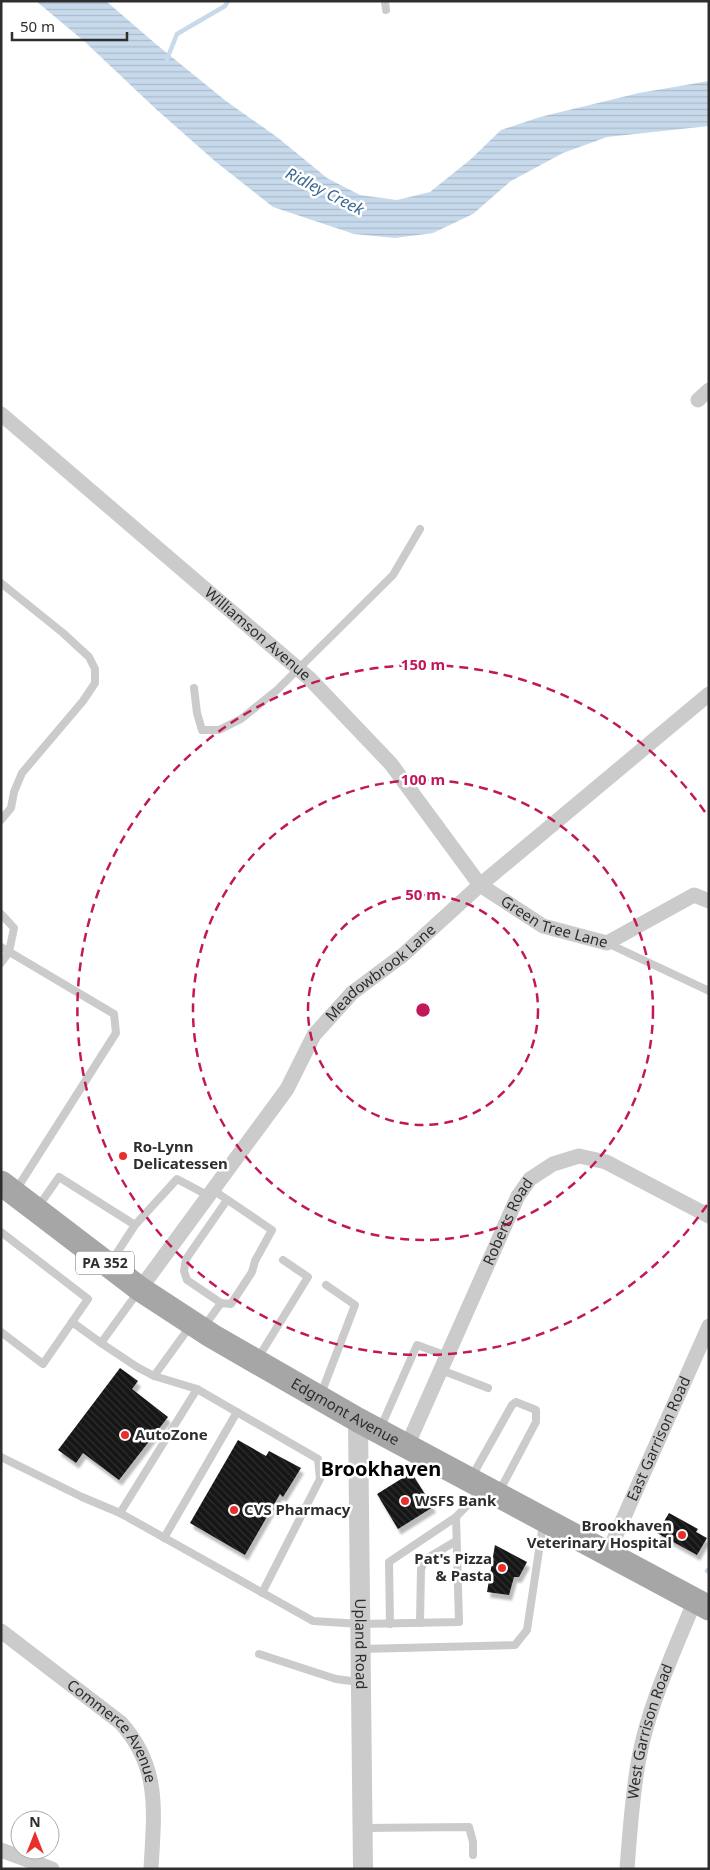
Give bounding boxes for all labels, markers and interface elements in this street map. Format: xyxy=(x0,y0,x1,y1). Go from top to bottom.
scale bar xyxy=(12,10,128,42)
text: 50 m xyxy=(20,16,55,36)
water label: Ridley Creek xyxy=(282,162,369,221)
street label: Williamson Avenue xyxy=(201,582,316,685)
text: 150 m xyxy=(401,654,445,674)
text: 100 m xyxy=(401,769,445,789)
text: 50 m xyxy=(405,884,441,904)
street label: Green Tree Lane xyxy=(497,890,610,952)
street label: Meadowbrook Lane xyxy=(320,919,439,1025)
centre of rings xyxy=(414,1001,432,1019)
place label: Ro-Lynn Delicatessen xyxy=(133,1136,228,1173)
marker: Ro-Lynn Delicatessen xyxy=(117,1150,129,1162)
street label: Roberts Road xyxy=(478,1173,537,1268)
road number: PA 352 xyxy=(76,1252,134,1274)
street label: Edgmont Avenue xyxy=(288,1373,403,1449)
street label: East Garrison Road xyxy=(621,1373,694,1504)
place label: AutoZone xyxy=(135,1424,208,1444)
marker: AutoZone xyxy=(119,1429,131,1441)
district label: Brookhaven xyxy=(321,1455,441,1482)
place label: WSFS Bank xyxy=(415,1490,497,1510)
marker: WSFS Bank xyxy=(399,1495,411,1507)
place label: CVS Pharmacy xyxy=(244,1499,351,1519)
marker: CVS Pharmacy xyxy=(228,1504,240,1516)
place label: Brookhaven Veterinary Hospital xyxy=(527,1515,672,1552)
marker: Brookhaven Veterinary Hospital xyxy=(676,1529,688,1541)
place label: Pat's Pizza & Pasta xyxy=(414,1548,492,1585)
marker: Pat's Pizza & Pasta xyxy=(496,1562,508,1574)
street label: Upland Road xyxy=(351,1598,372,1690)
street label: West Garrison Road xyxy=(622,1660,677,1800)
street label: Commerce Avenue xyxy=(63,1674,162,1785)
north arrow xyxy=(10,1810,60,1860)
text: N xyxy=(29,1812,41,1831)

